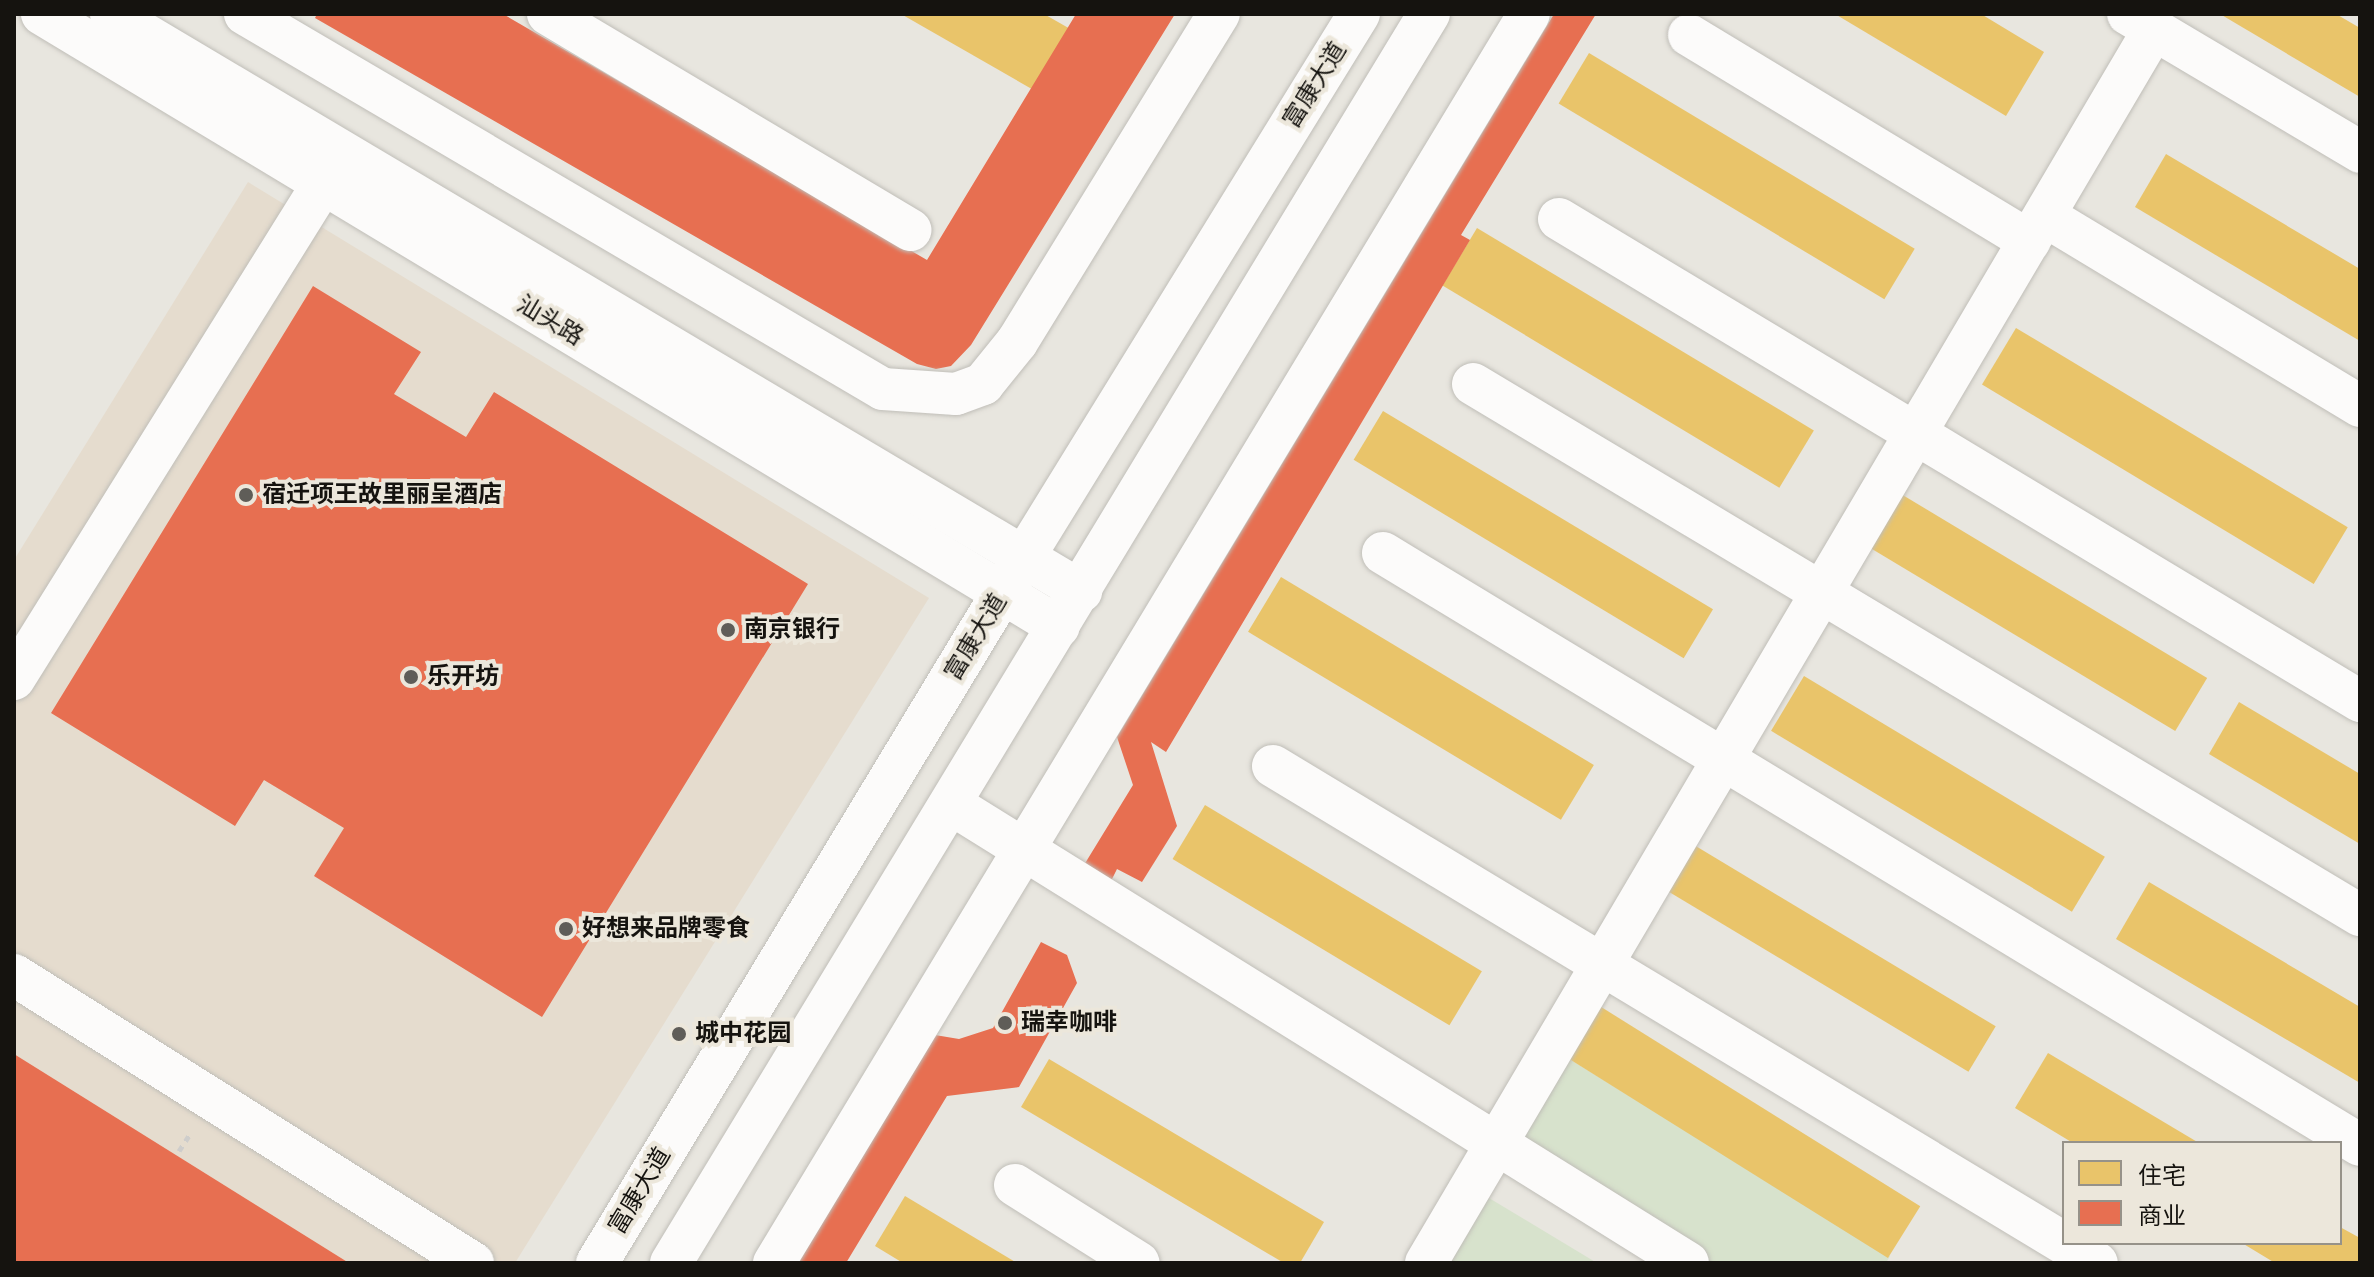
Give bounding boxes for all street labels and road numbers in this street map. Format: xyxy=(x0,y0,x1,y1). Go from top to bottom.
street label: 富康大道 xyxy=(1277,37,1353,133)
street label: 汕头路 xyxy=(512,290,588,352)
street label: 富康大道 xyxy=(939,588,1013,686)
street label: 富康大道 xyxy=(603,1142,677,1240)

